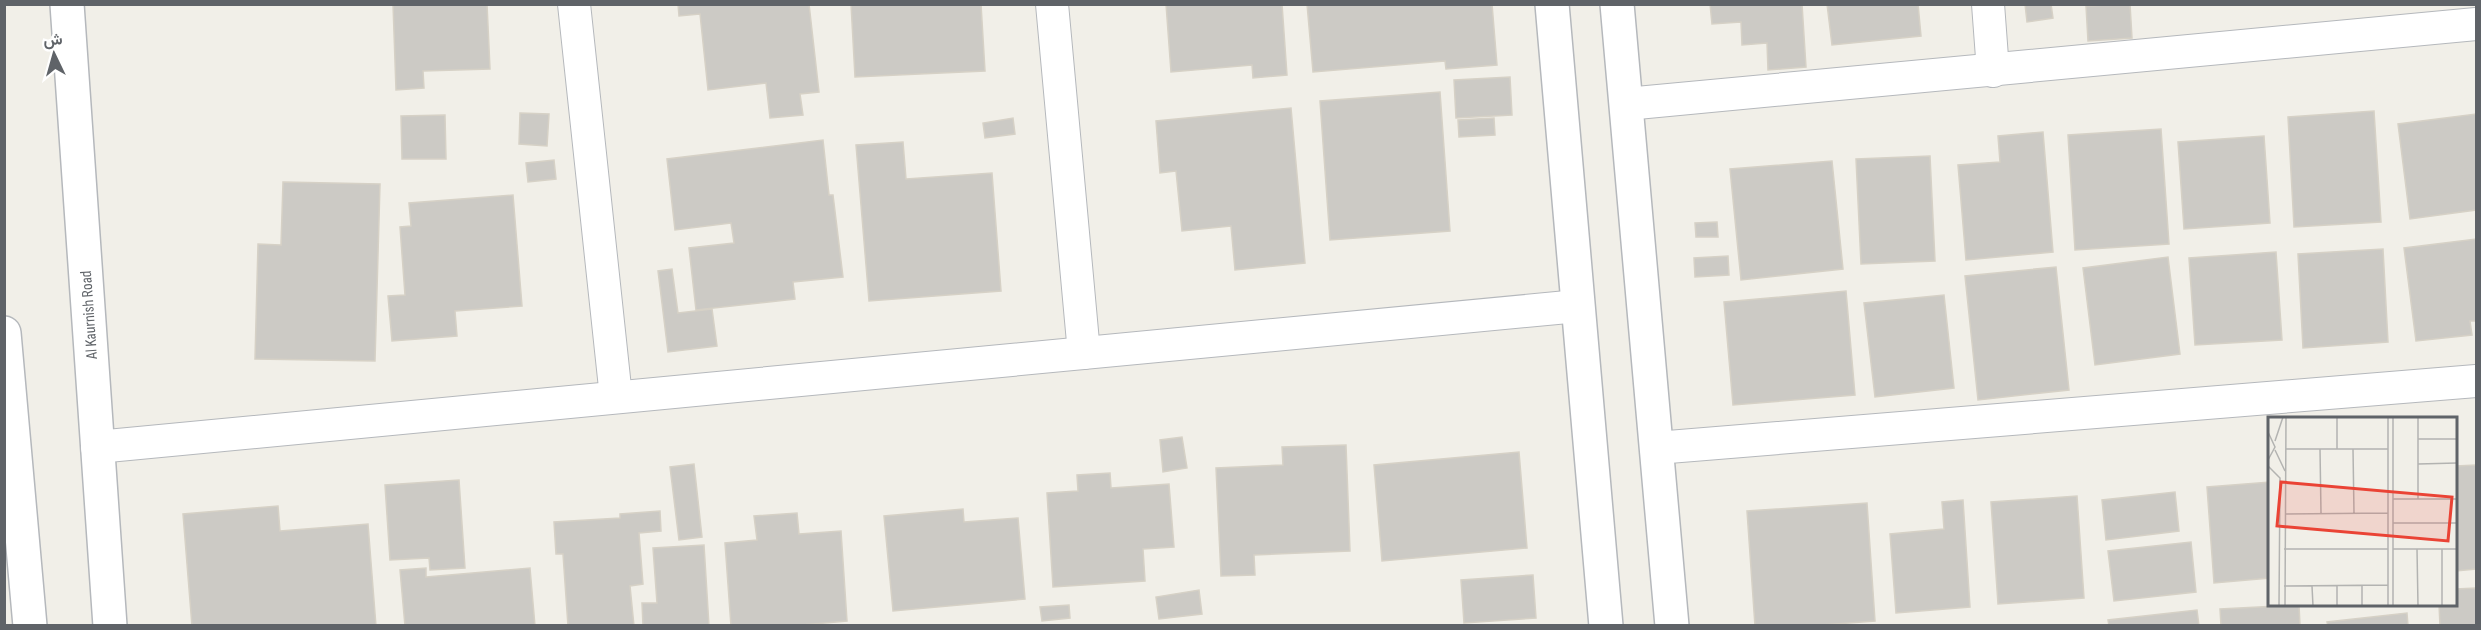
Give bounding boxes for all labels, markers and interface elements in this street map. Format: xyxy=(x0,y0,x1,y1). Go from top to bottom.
north arrow xyxy=(24,24,84,84)
text: ش xyxy=(42,30,63,51)
street label: Al Kaurnish Road xyxy=(77,270,102,361)
inset map xyxy=(2268,417,2457,606)

